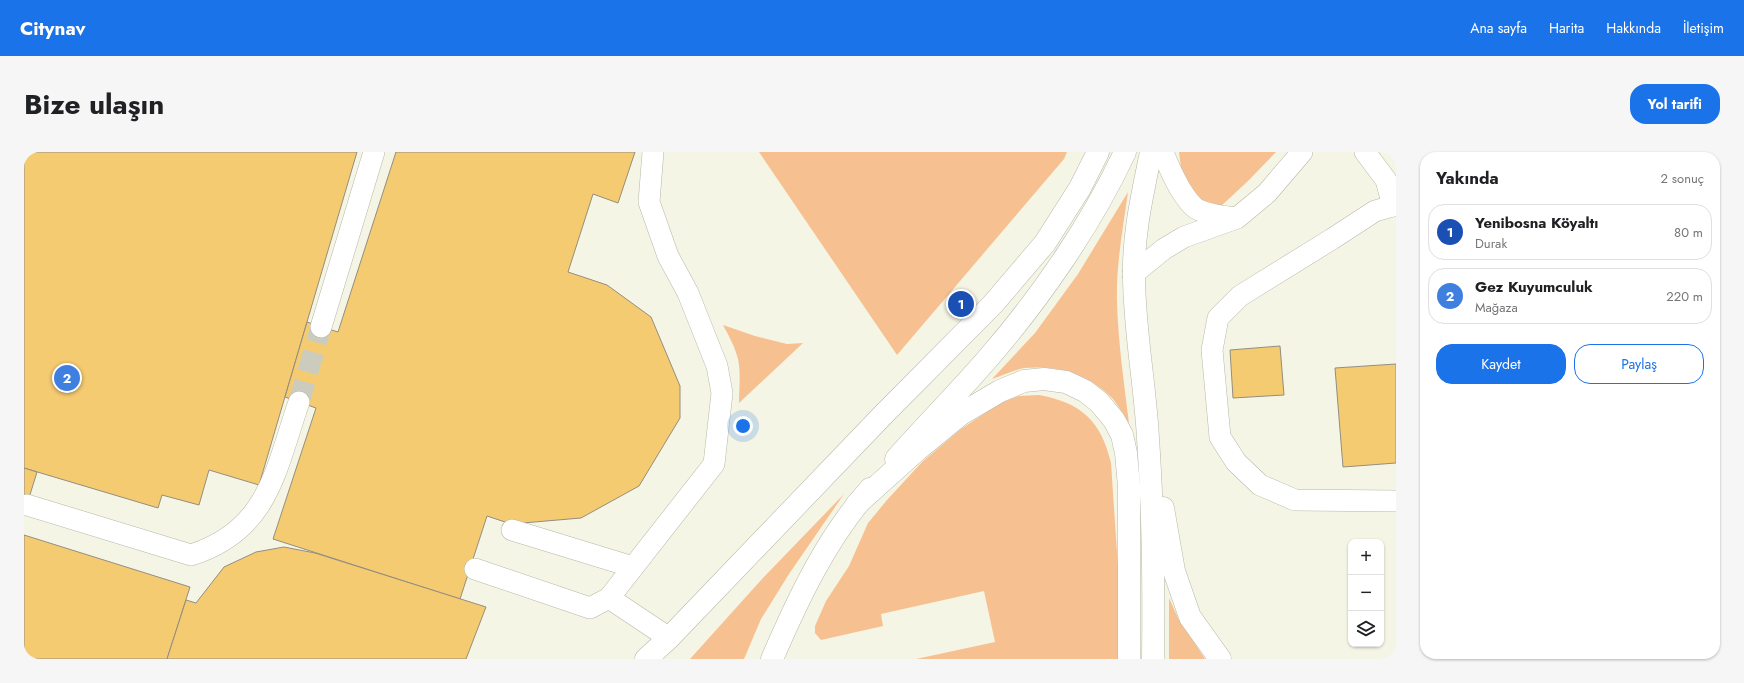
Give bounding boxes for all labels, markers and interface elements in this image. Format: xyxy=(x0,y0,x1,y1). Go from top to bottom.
text: Citynav xyxy=(20,15,86,42)
text: Ana sayfa xyxy=(1470,18,1527,38)
text: Harita xyxy=(1549,18,1584,38)
text: Hakkında xyxy=(1606,18,1661,38)
text: İletişim xyxy=(1683,18,1724,38)
text: Bize ulaşın xyxy=(24,84,164,125)
button: Yol tarifi xyxy=(1630,84,1720,124)
text: Yakında xyxy=(1436,166,1499,190)
text: 2 sonuç xyxy=(1661,169,1704,188)
text: Yenibosna Köyaltı xyxy=(1475,212,1598,234)
text: 1 xyxy=(1447,223,1453,242)
text: 80 m xyxy=(1674,223,1703,242)
text: Durak xyxy=(1475,234,1507,253)
text: Gez Kuyumculuk xyxy=(1475,276,1593,298)
text: 2 xyxy=(1446,287,1454,306)
text: 220 m xyxy=(1666,287,1703,306)
pin: 1 xyxy=(948,289,974,319)
text: Mağaza xyxy=(1475,298,1518,317)
button: Kaydet xyxy=(1436,344,1566,384)
button: Paylaş xyxy=(1574,344,1704,384)
pin: 2 xyxy=(54,363,80,393)
your location xyxy=(733,416,753,436)
map controls xyxy=(1348,539,1384,647)
button: + xyxy=(1348,539,1384,575)
button: − xyxy=(1348,575,1384,611)
button: layers xyxy=(1348,611,1384,647)

